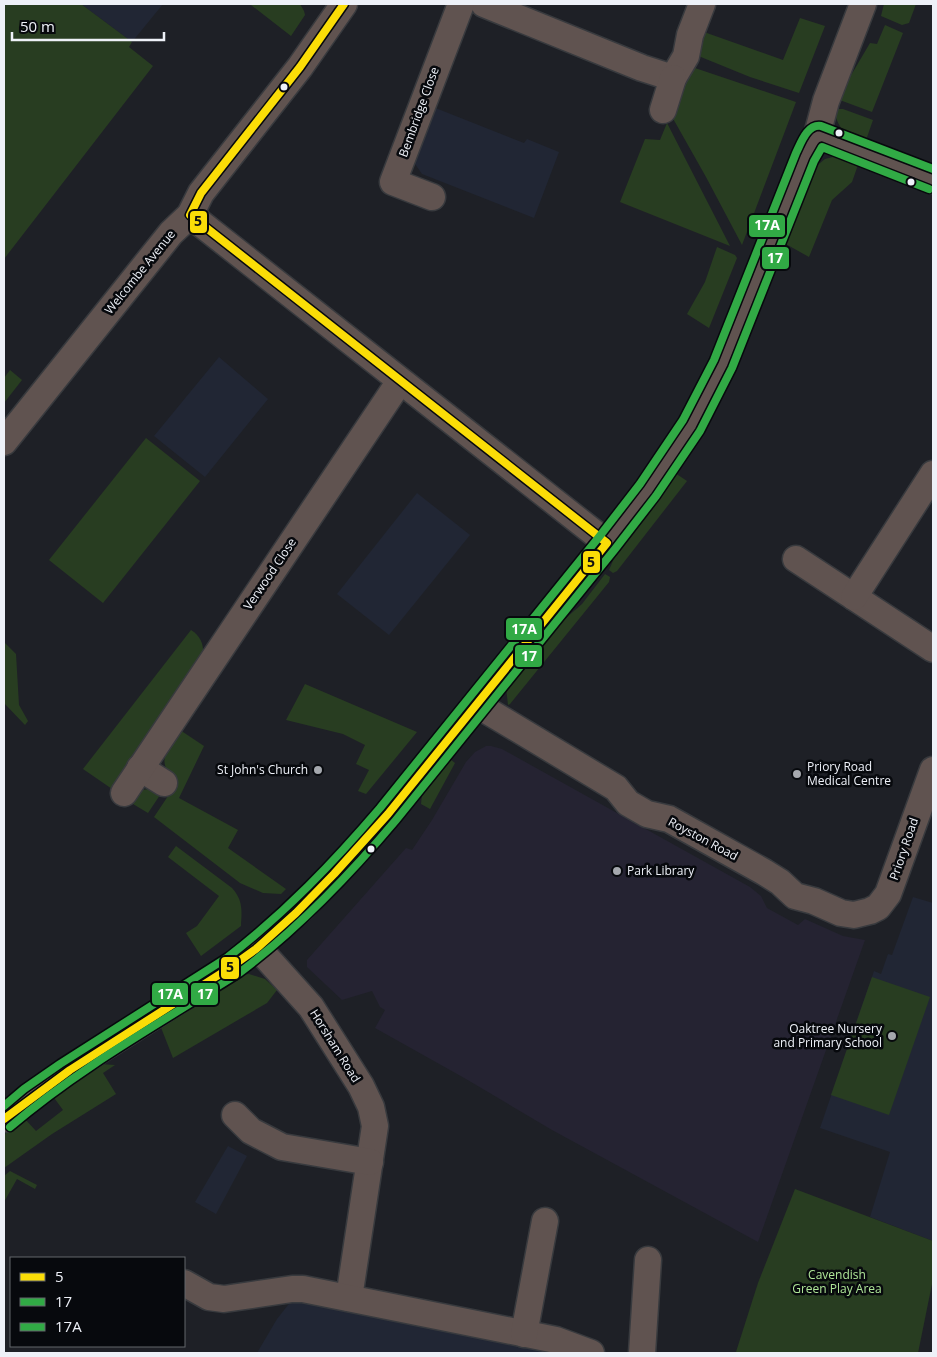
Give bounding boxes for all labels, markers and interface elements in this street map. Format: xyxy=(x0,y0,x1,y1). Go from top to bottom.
scale bar xyxy=(12,10,165,42)
text: 50 m xyxy=(20,16,55,36)
street label: Bembridge Close xyxy=(394,64,443,159)
unlabelled marker xyxy=(279,82,289,92)
unlabelled marker xyxy=(834,128,844,138)
unlabelled marker xyxy=(906,177,916,187)
line badge: 5 xyxy=(189,210,208,234)
text: 5 xyxy=(194,211,202,230)
line badge: 17A xyxy=(748,214,786,238)
text: 17A xyxy=(754,215,780,234)
street label: Welcombe Avenue xyxy=(100,226,179,317)
line badge: 17 xyxy=(761,246,790,270)
text: 17 xyxy=(767,248,783,267)
street label: Verwood Close xyxy=(239,534,300,613)
line badge: 5 xyxy=(582,550,601,574)
text: 5 xyxy=(587,552,595,571)
line badge: 17A xyxy=(505,617,543,641)
text: 17A xyxy=(511,619,537,638)
line badge: 17 xyxy=(514,644,543,668)
text: 17 xyxy=(521,646,537,665)
place label: Priory Road Medical Centre xyxy=(807,758,891,789)
place label: St John's Church xyxy=(217,761,308,778)
marker: St John's Church xyxy=(312,764,324,776)
marker: Priory Road Medical Centre xyxy=(791,768,803,780)
street label: Royston Road xyxy=(665,813,741,864)
street label: Priory Road xyxy=(885,815,922,882)
unlabelled marker xyxy=(366,844,376,854)
place label: Park Library xyxy=(627,862,695,879)
marker: Park Library xyxy=(611,865,623,877)
line badge: 5 xyxy=(220,956,240,980)
text: 5 xyxy=(226,957,234,976)
line badge: 17A xyxy=(151,982,189,1006)
line badge: 17 xyxy=(190,982,219,1006)
text: 17A xyxy=(157,984,183,1003)
text: 17 xyxy=(197,984,213,1003)
street label: Horsham Road xyxy=(306,1006,365,1086)
place label: Oaktree Nursery and Primary School xyxy=(773,1020,883,1051)
marker: Oaktree Nursery and Primary School xyxy=(886,1030,898,1042)
legend xyxy=(10,1257,185,1347)
text: 5 xyxy=(55,1266,64,1286)
park label: Cavendish Green Play Area xyxy=(792,1266,882,1297)
text: 17 xyxy=(55,1291,72,1311)
text: 17A xyxy=(55,1316,82,1336)

